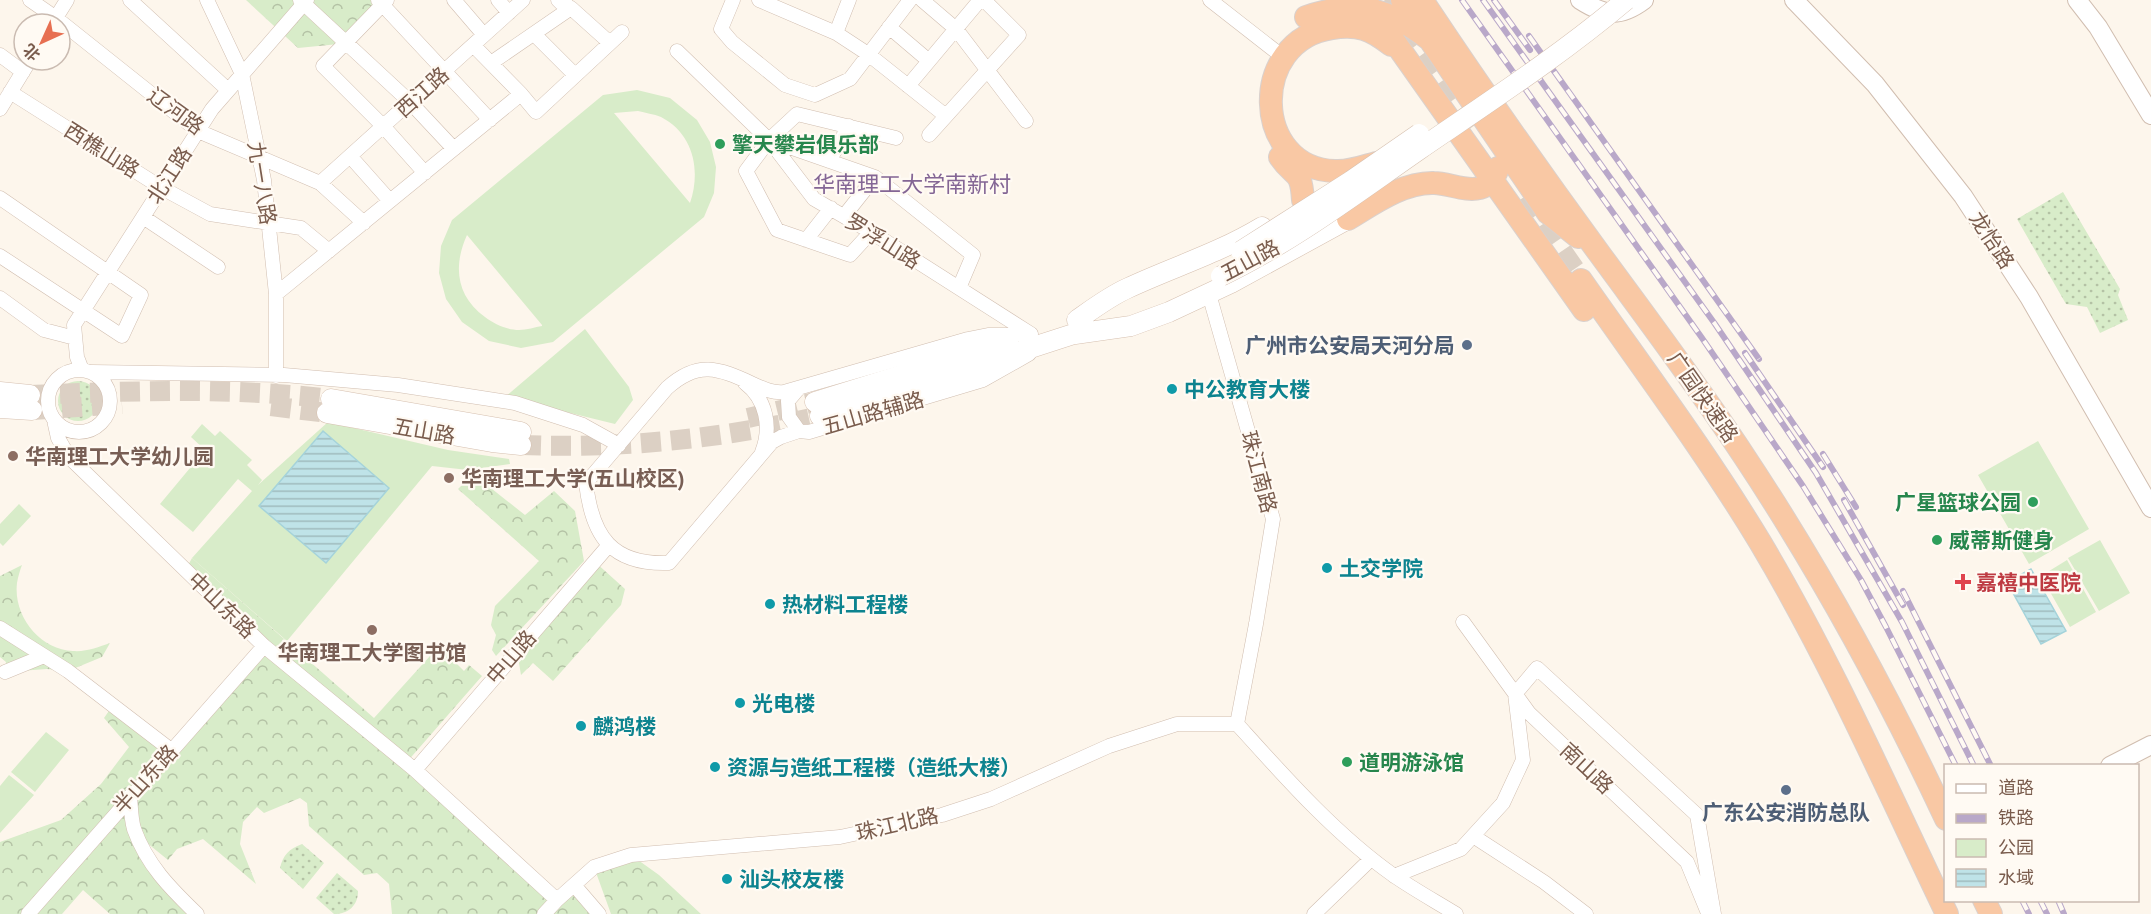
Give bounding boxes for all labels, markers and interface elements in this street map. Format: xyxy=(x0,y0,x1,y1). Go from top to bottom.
north arrow xyxy=(12,12,72,72)
text: 北 xyxy=(19,40,44,65)
street label: 西江路 xyxy=(390,61,454,123)
street label: 辽河路 xyxy=(143,82,209,140)
street label: 西樵山路 xyxy=(59,116,145,184)
place label: 擎天攀岩俱乐部 xyxy=(732,131,879,158)
marker: 擎天攀岩俱乐部 xyxy=(713,137,727,151)
street label: 九一八路 xyxy=(242,139,282,227)
street label: 北江路 xyxy=(141,141,197,209)
district label: 华南理工大学南新村 xyxy=(813,170,1011,198)
street label: 龙怡路 xyxy=(1964,206,2020,274)
street label: 罗浮山路 xyxy=(840,207,926,275)
street label: 五山路 xyxy=(1216,233,1284,287)
place label: 广州市公安局天河分局 xyxy=(1245,332,1455,359)
marker: 广州市公安局天河分局 xyxy=(1460,338,1474,352)
street label: 广园快速路 xyxy=(1662,346,1744,448)
place label: 中公教育大楼 xyxy=(1184,376,1310,403)
marker: 中公教育大楼 xyxy=(1165,382,1179,396)
street label: 五山路辅路 xyxy=(819,386,927,440)
street label: 五山路 xyxy=(391,412,457,450)
street label: 珠江南路 xyxy=(1235,428,1283,516)
place label: 华南理工大学幼儿园 xyxy=(25,443,214,470)
marker: 华南理工大学幼儿园 xyxy=(6,449,20,463)
place label: 华南理工大学(五山校区) xyxy=(461,465,685,492)
marker: 华南理工大学(五山校区) xyxy=(442,471,456,485)
place label: 广星篮球公园 xyxy=(1895,489,2021,516)
marker: 广星篮球公园 xyxy=(2026,495,2040,509)
place label: 威蒂斯健身 xyxy=(1949,527,2054,554)
marker: 威蒂斯健身 xyxy=(1930,533,1944,547)
place label: 土交学院 xyxy=(1339,555,1423,582)
marker: 土交学院 xyxy=(1320,561,1334,575)
street label: 中山东路 xyxy=(182,566,262,644)
place label: 嘉禧中医院 xyxy=(1976,569,2081,596)
marker: 嘉禧中医院 xyxy=(1954,573,1972,591)
place label: 热材料工程楼 xyxy=(782,591,908,618)
marker: 热材料工程楼 xyxy=(763,597,777,611)
marker: 华南理工大学图书馆 xyxy=(365,623,379,637)
street label: 中山路 xyxy=(480,624,542,690)
place label: 华南理工大学图书馆 xyxy=(278,639,467,666)
place label: 光电楼 xyxy=(752,690,815,717)
marker: 光电楼 xyxy=(733,696,747,710)
place label: 麟鸿楼 xyxy=(593,713,656,740)
marker: 麟鸿楼 xyxy=(574,719,588,733)
street label: 南山路 xyxy=(1555,737,1619,799)
street label: 半山东路 xyxy=(107,739,183,819)
place label: 道明游泳馆 xyxy=(1359,749,1464,776)
place label: 资源与造纸工程楼（造纸大楼） xyxy=(727,754,1021,781)
marker: 道明游泳馆 xyxy=(1340,755,1354,769)
marker: 资源与造纸工程楼（造纸大楼） xyxy=(708,760,722,774)
legend xyxy=(1944,764,2139,902)
text: 道路 xyxy=(1998,776,2034,799)
marker: 广东公安消防总队 xyxy=(1779,783,1793,797)
place label: 广东公安消防总队 xyxy=(1702,799,1870,826)
street label: 珠江北路 xyxy=(853,801,941,847)
text: 铁路 xyxy=(1998,806,2034,829)
text: 公园 xyxy=(1998,836,2034,859)
place label: 汕头校友楼 xyxy=(739,866,844,893)
text: 水域 xyxy=(1998,866,2034,889)
marker: 汕头校友楼 xyxy=(720,872,734,886)

